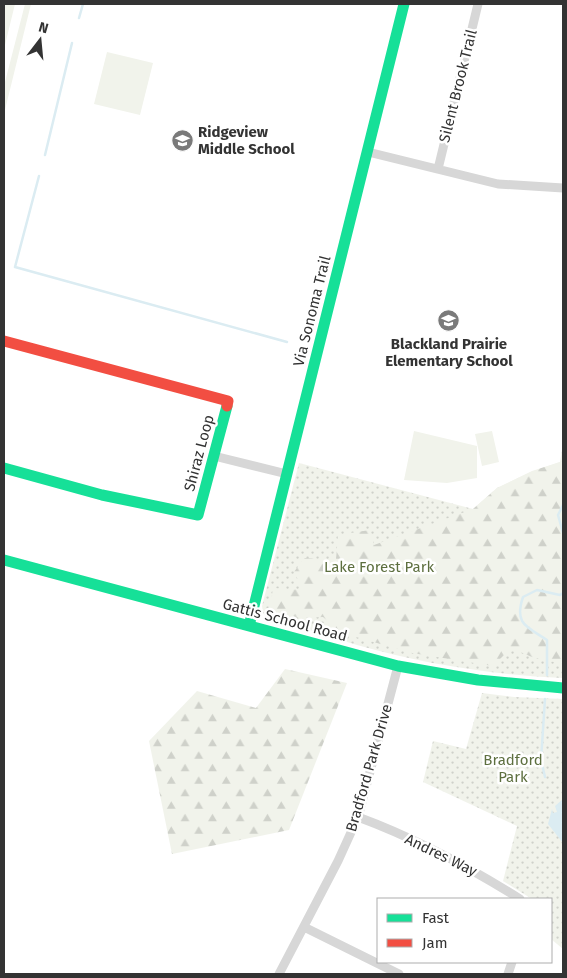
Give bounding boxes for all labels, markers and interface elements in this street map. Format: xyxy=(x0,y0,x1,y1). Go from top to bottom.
north arrow xyxy=(15,15,65,65)
text: N xyxy=(37,19,50,37)
street label: Silent Brook Trail xyxy=(435,27,481,144)
place label: Ridgeview Middle School xyxy=(198,123,295,158)
school or university icon: Ridgeview Middle School xyxy=(170,129,194,153)
street label: Via Sonoma Trail xyxy=(290,253,335,368)
school or university icon: Blackland Prairie Elementary School xyxy=(437,309,461,333)
place label: Blackland Prairie Elementary School xyxy=(385,335,513,370)
street label: Shiraz Loop xyxy=(180,413,218,493)
park label: Lake Forest Park xyxy=(324,558,434,576)
street label: Gattis School Road xyxy=(221,595,349,645)
street label: Bradford Park Drive xyxy=(342,702,396,834)
park label: Bradford Park xyxy=(483,751,543,786)
street label: Andres Way xyxy=(402,830,481,880)
legend xyxy=(377,898,552,963)
text: Fast xyxy=(422,909,449,927)
text: Jam xyxy=(422,934,448,952)

